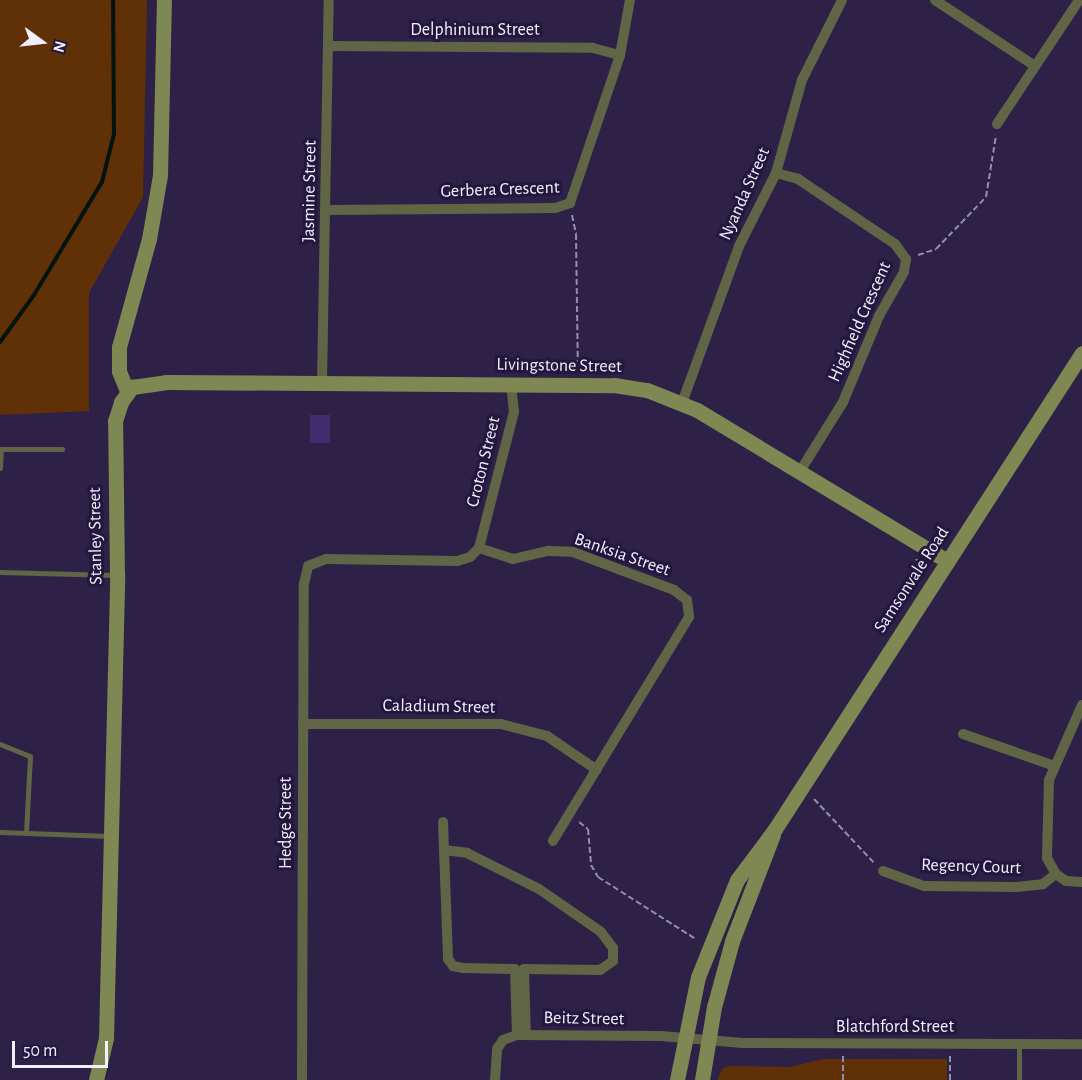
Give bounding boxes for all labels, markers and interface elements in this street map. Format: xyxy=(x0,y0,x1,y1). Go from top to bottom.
north arrow xyxy=(12,12,72,72)
street label: Delphinium Street xyxy=(410,19,540,41)
text: N xyxy=(50,39,69,54)
street label: Jasmine Street xyxy=(298,140,322,242)
street label: Nyanda Street xyxy=(715,144,775,244)
street label: Gerbera Crescent xyxy=(440,177,560,203)
street label: Highfield Crescent xyxy=(824,258,896,386)
street label: Livingstone Street xyxy=(496,354,622,378)
street label: Croton Street xyxy=(462,415,506,509)
street label: Stanley Street xyxy=(84,487,108,585)
street label: Samsonvale Road xyxy=(870,523,954,637)
street label: Banksia Street xyxy=(571,529,673,581)
street label: Caladium Street xyxy=(382,695,496,719)
street label: Hedge Street xyxy=(275,777,297,869)
street label: Regency Court xyxy=(921,854,1021,880)
street label: Beitz Street xyxy=(543,1007,625,1031)
street label: Blatchford Street xyxy=(836,1016,954,1038)
scale bar xyxy=(15,1029,111,1067)
text: 50 m xyxy=(23,1042,57,1060)

